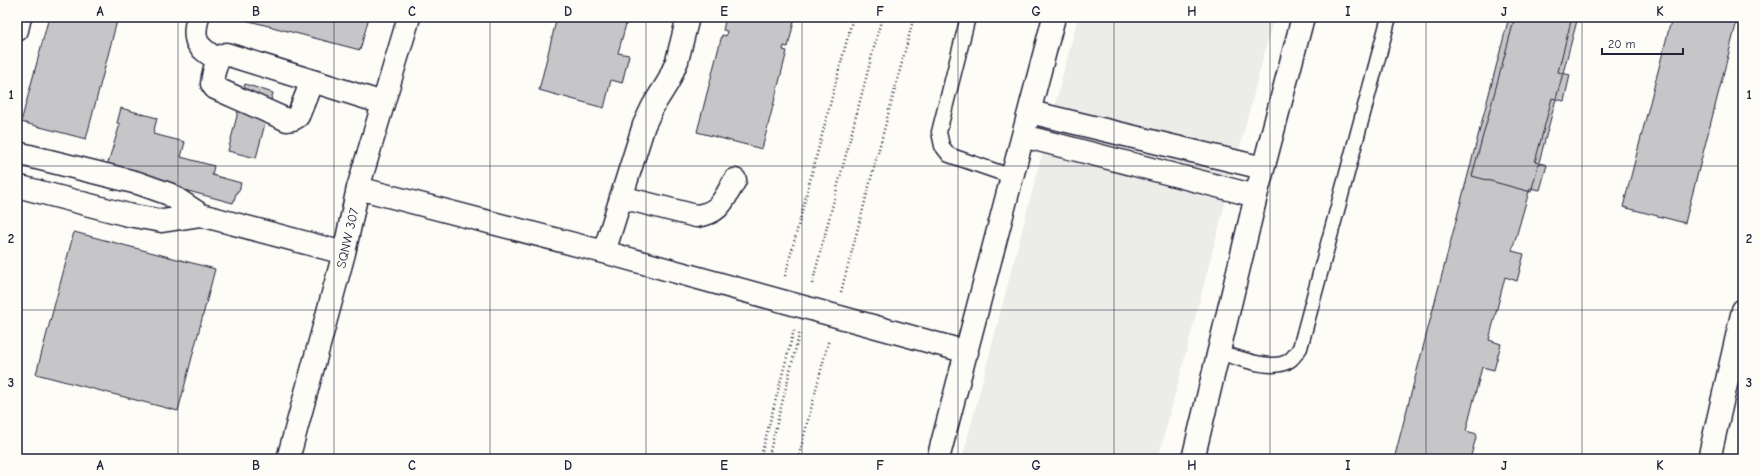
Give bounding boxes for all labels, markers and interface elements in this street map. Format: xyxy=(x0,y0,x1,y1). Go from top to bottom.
text: A xyxy=(96,4,104,19)
text: B xyxy=(252,4,260,19)
text: C xyxy=(408,4,416,19)
text: D xyxy=(564,4,572,19)
text: E xyxy=(720,4,728,19)
text: F xyxy=(876,4,884,19)
text: G xyxy=(1031,4,1041,19)
text: H xyxy=(1187,4,1197,19)
text: I xyxy=(1345,4,1351,19)
text: J xyxy=(1501,4,1507,19)
text: K xyxy=(1656,4,1664,19)
scale bar xyxy=(1602,30,1683,56)
text: 20 m xyxy=(1608,37,1636,51)
text: 1 xyxy=(8,87,14,102)
text: 1 xyxy=(1746,87,1752,102)
street label: SQNW 307 xyxy=(333,207,362,270)
text: 2 xyxy=(8,231,14,246)
text: 2 xyxy=(1746,231,1752,246)
text: 3 xyxy=(8,375,14,390)
text: 3 xyxy=(1746,375,1752,390)
text: A xyxy=(96,458,104,473)
text: B xyxy=(252,458,260,473)
text: C xyxy=(408,458,416,473)
text: D xyxy=(564,458,572,473)
text: E xyxy=(720,458,728,473)
text: F xyxy=(876,458,884,473)
text: G xyxy=(1031,458,1041,473)
text: H xyxy=(1187,458,1197,473)
text: I xyxy=(1345,458,1351,473)
text: J xyxy=(1501,458,1507,473)
text: K xyxy=(1656,458,1664,473)

